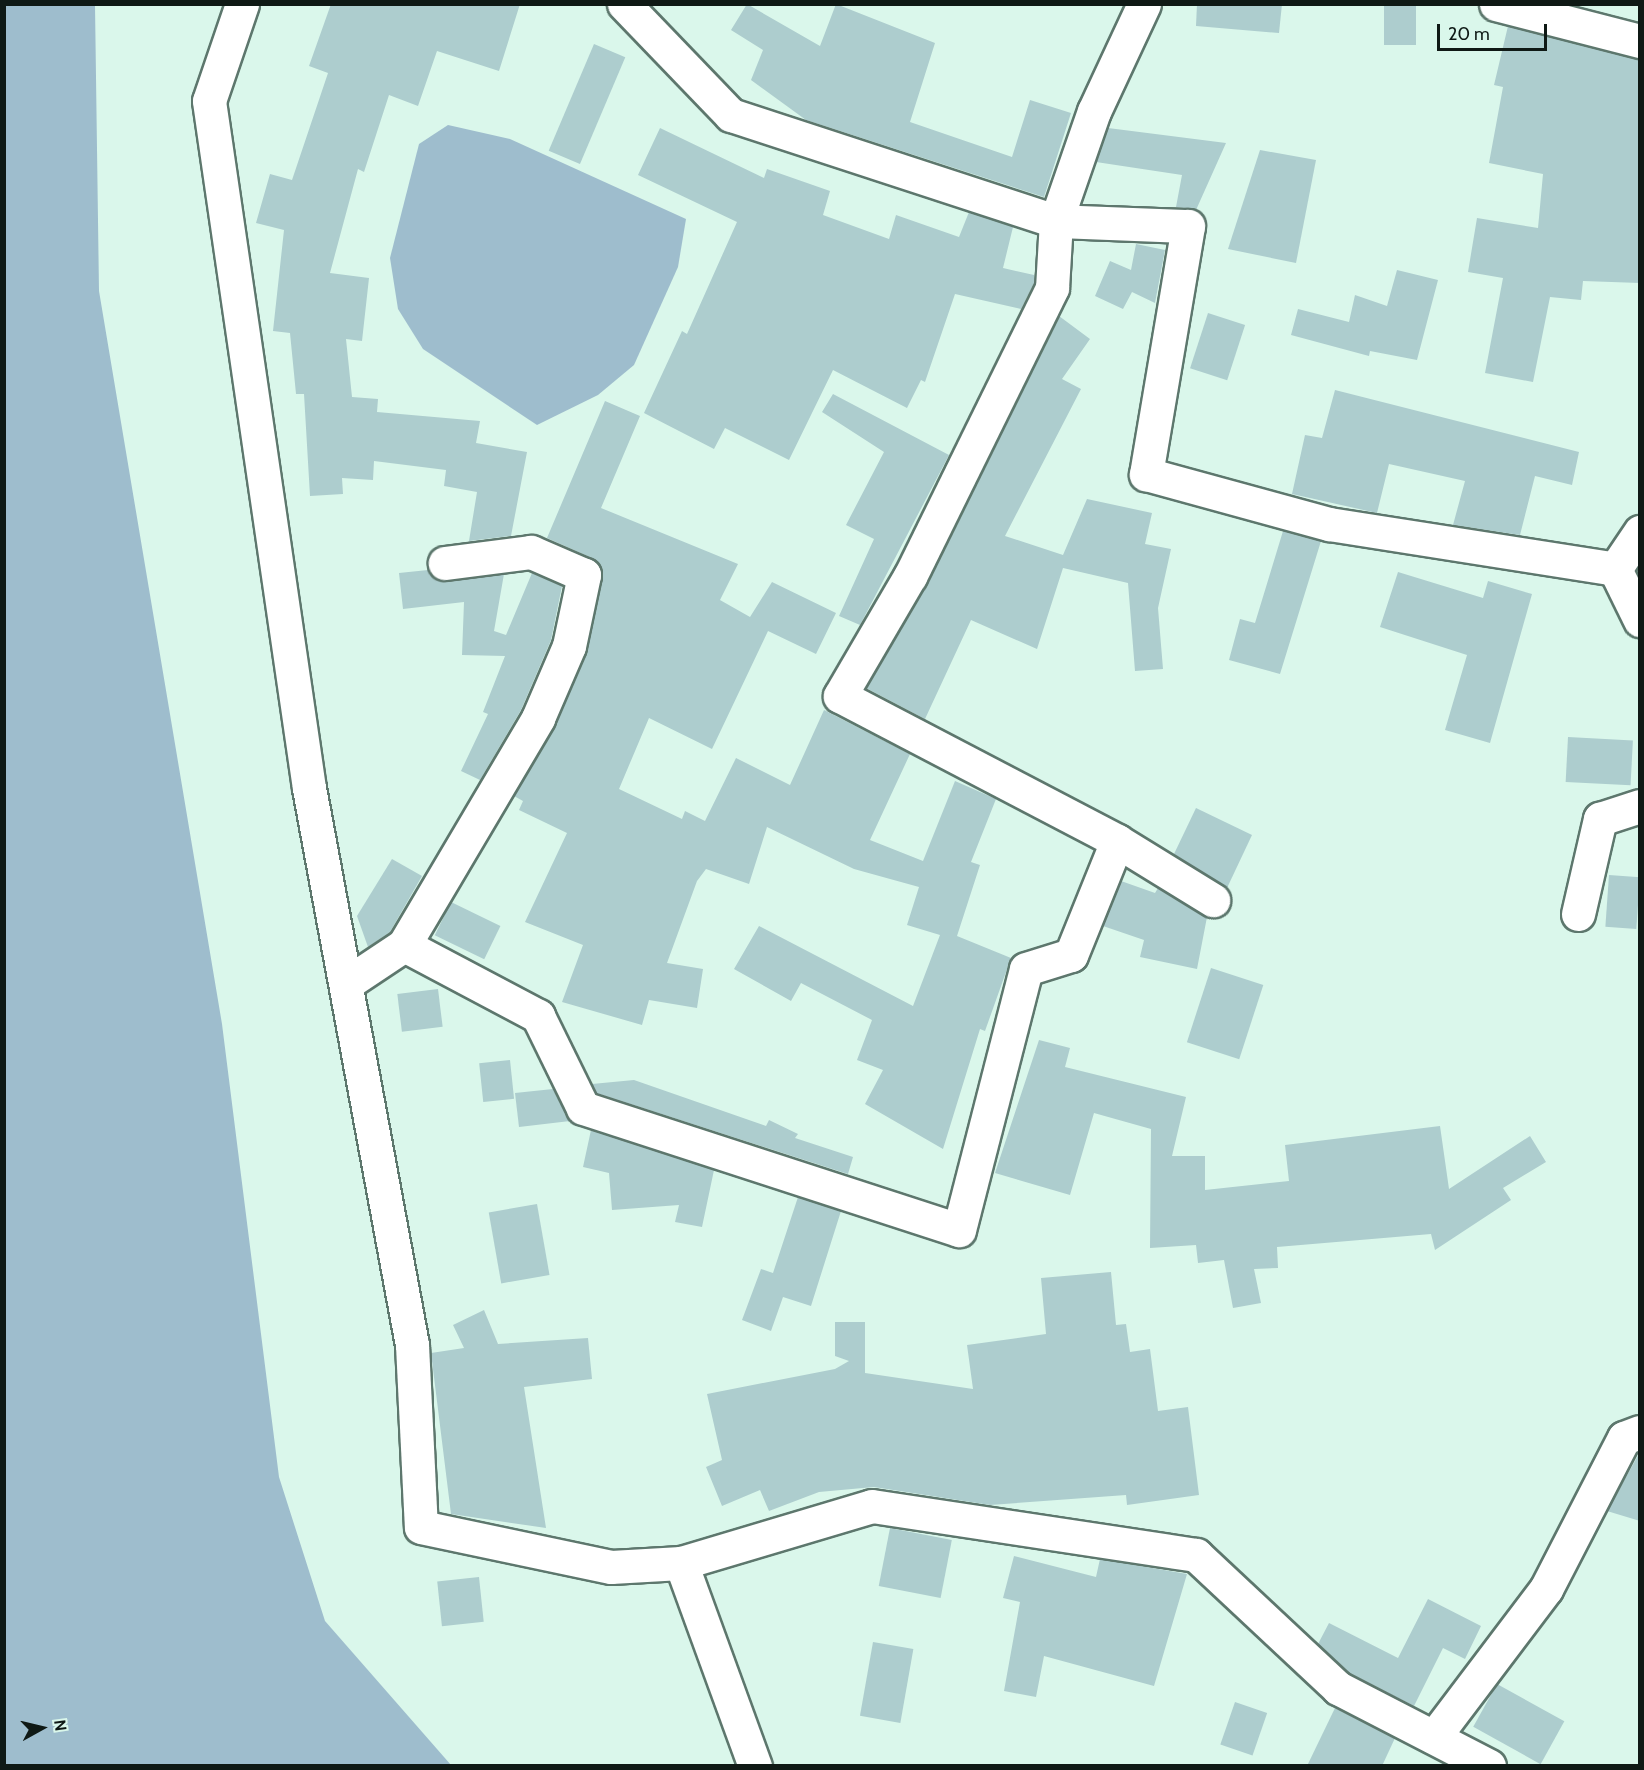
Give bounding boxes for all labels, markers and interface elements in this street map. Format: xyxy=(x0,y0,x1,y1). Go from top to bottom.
scale bar xyxy=(1440,12,1550,50)
text: 20 m xyxy=(1448,23,1490,45)
north arrow xyxy=(12,1698,72,1758)
text: N xyxy=(50,1719,71,1732)

